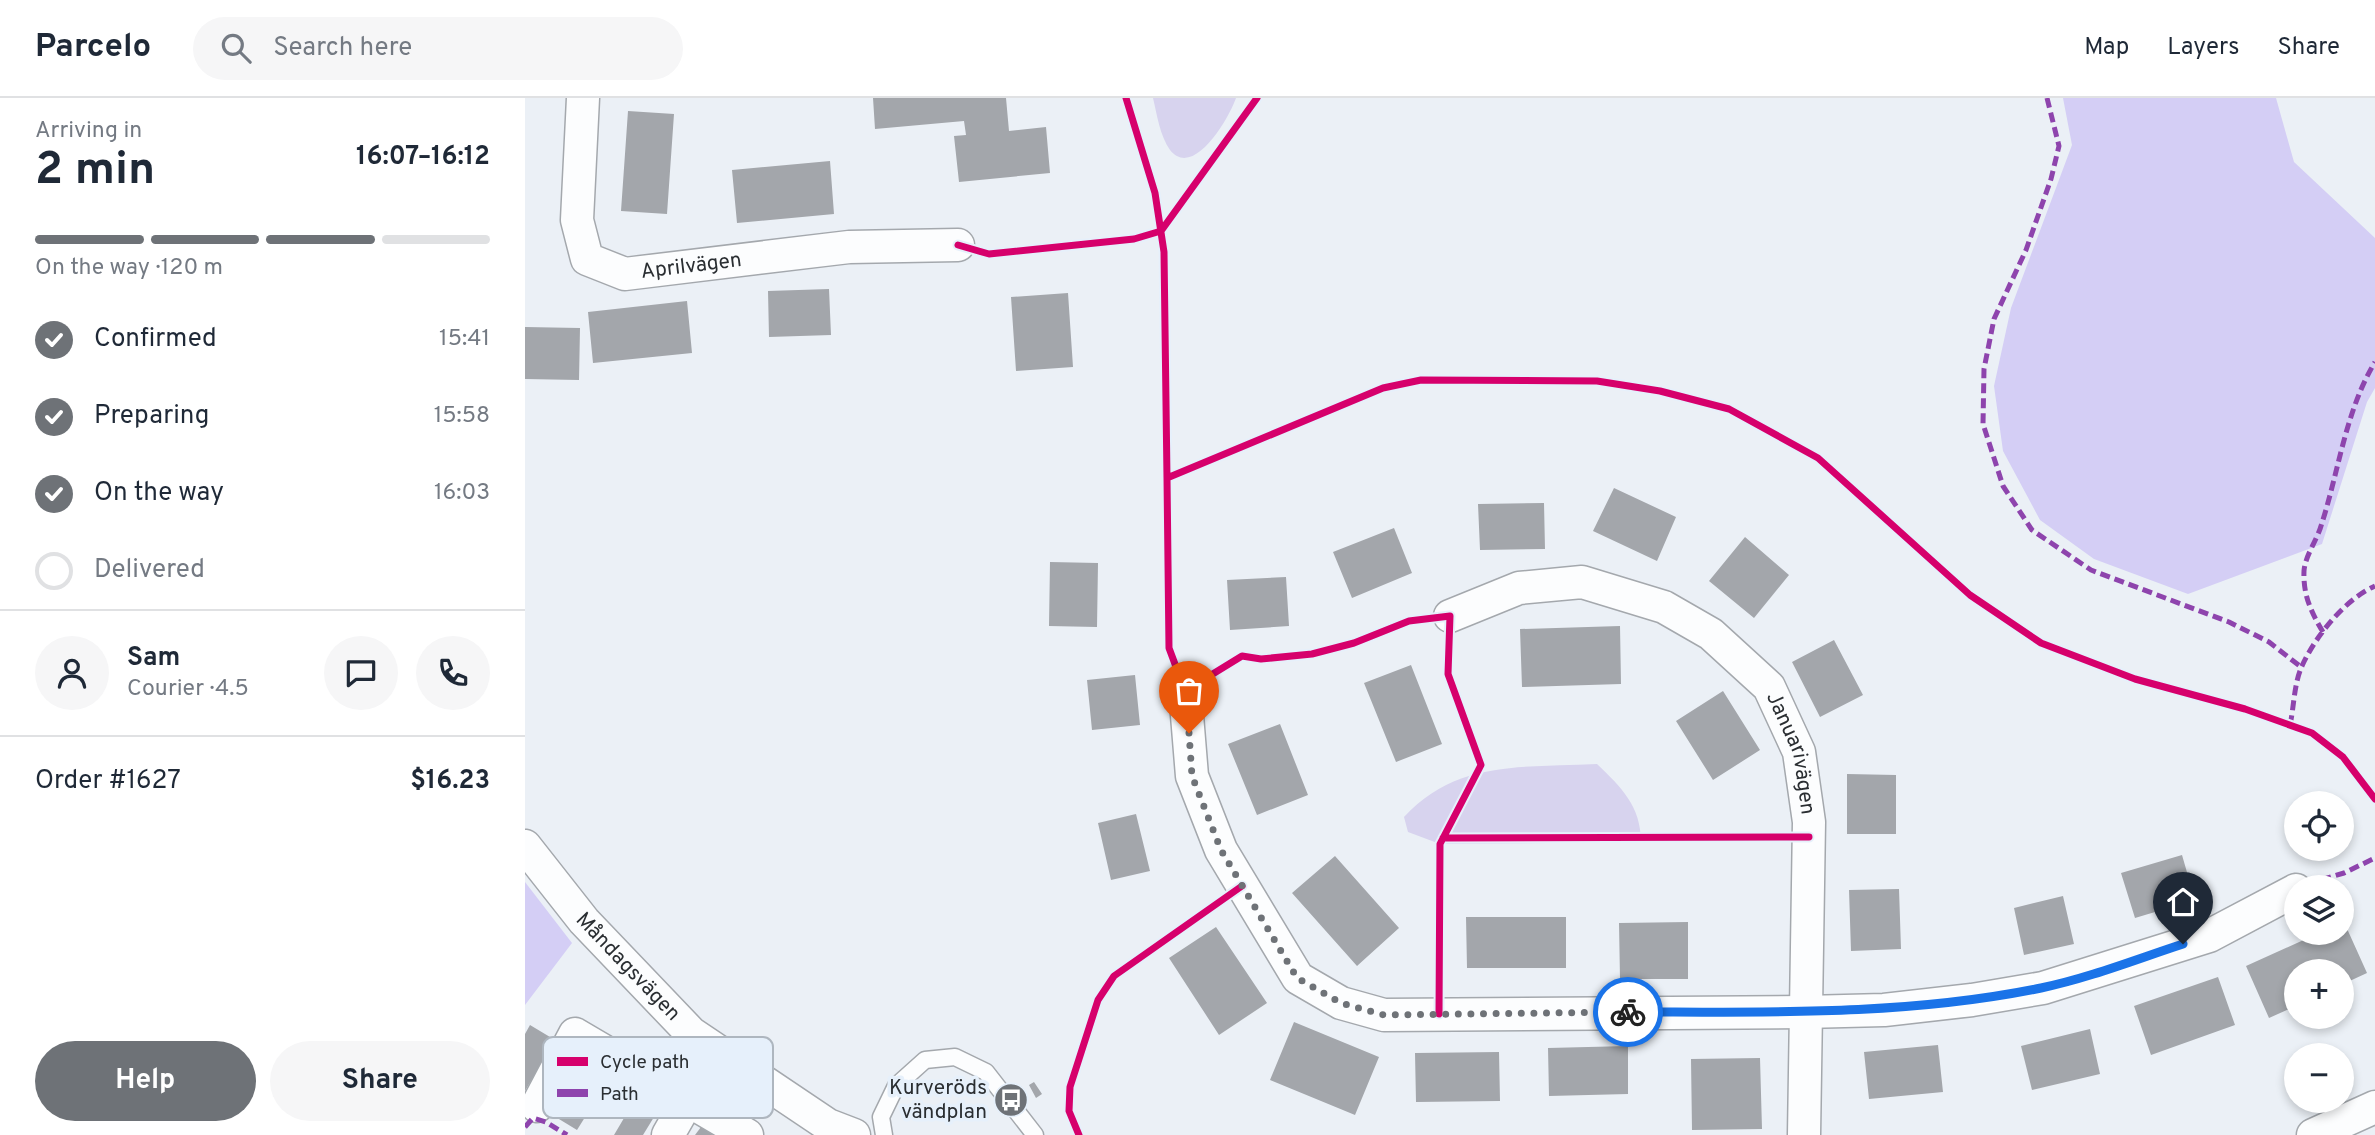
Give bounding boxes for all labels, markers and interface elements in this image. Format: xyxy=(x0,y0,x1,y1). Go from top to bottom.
search box xyxy=(193,17,683,80)
text: Parcelo xyxy=(35,27,151,69)
icon: search xyxy=(217,29,255,67)
text: Search here xyxy=(273,32,412,65)
text: Map xyxy=(2084,33,2129,63)
text: Layers xyxy=(2167,33,2239,63)
text: Share xyxy=(2277,33,2340,63)
text: Arriving in xyxy=(35,117,142,146)
text: 16:07–16:12 xyxy=(356,141,490,174)
text: 2 min xyxy=(35,142,155,201)
street label: Aprilvägen xyxy=(639,247,743,285)
text: On the way · 120 m xyxy=(35,254,223,283)
icon: check xyxy=(35,321,73,359)
text: Confirmed xyxy=(94,323,217,356)
text: 15:41 xyxy=(439,325,490,354)
icon: check xyxy=(35,398,73,436)
text: Preparing xyxy=(94,400,209,433)
text: 15:58 xyxy=(434,402,490,431)
icon: check xyxy=(35,475,73,513)
text: On the way xyxy=(94,477,224,510)
text: 16:03 xyxy=(434,479,490,508)
text: Delivered xyxy=(94,554,205,587)
button: person xyxy=(35,636,109,710)
button: chat xyxy=(324,636,398,710)
button: phone xyxy=(416,636,490,710)
text: Sam xyxy=(127,642,180,675)
pin xyxy=(1159,661,1219,733)
icon: bag xyxy=(1170,672,1208,710)
text: Courier · 4.5 xyxy=(127,675,249,704)
street label: Januarivägen xyxy=(1760,688,1821,816)
text: Order #1627 xyxy=(35,765,181,798)
text: $16.23 xyxy=(410,765,490,798)
map controls xyxy=(2284,791,2354,1113)
button: locate xyxy=(2284,791,2354,861)
pin xyxy=(2153,872,2213,944)
button: layers xyxy=(2284,875,2354,945)
icon: home xyxy=(2164,883,2202,921)
street label: Måndagsvägen xyxy=(570,907,686,1027)
button: + xyxy=(2284,959,2354,1029)
courier xyxy=(1593,977,1663,1047)
icon: bike xyxy=(1609,993,1647,1031)
legend xyxy=(543,1037,773,1118)
button: Help xyxy=(35,1041,256,1121)
button: Share xyxy=(270,1041,490,1121)
button: − xyxy=(2284,1043,2354,1113)
text: Cycle path xyxy=(600,1051,689,1075)
place label: Kurveröds vändplan xyxy=(889,1075,987,1126)
bus stop icon: Kurveröds vändplan xyxy=(992,1081,1030,1119)
text: Path xyxy=(600,1083,639,1107)

